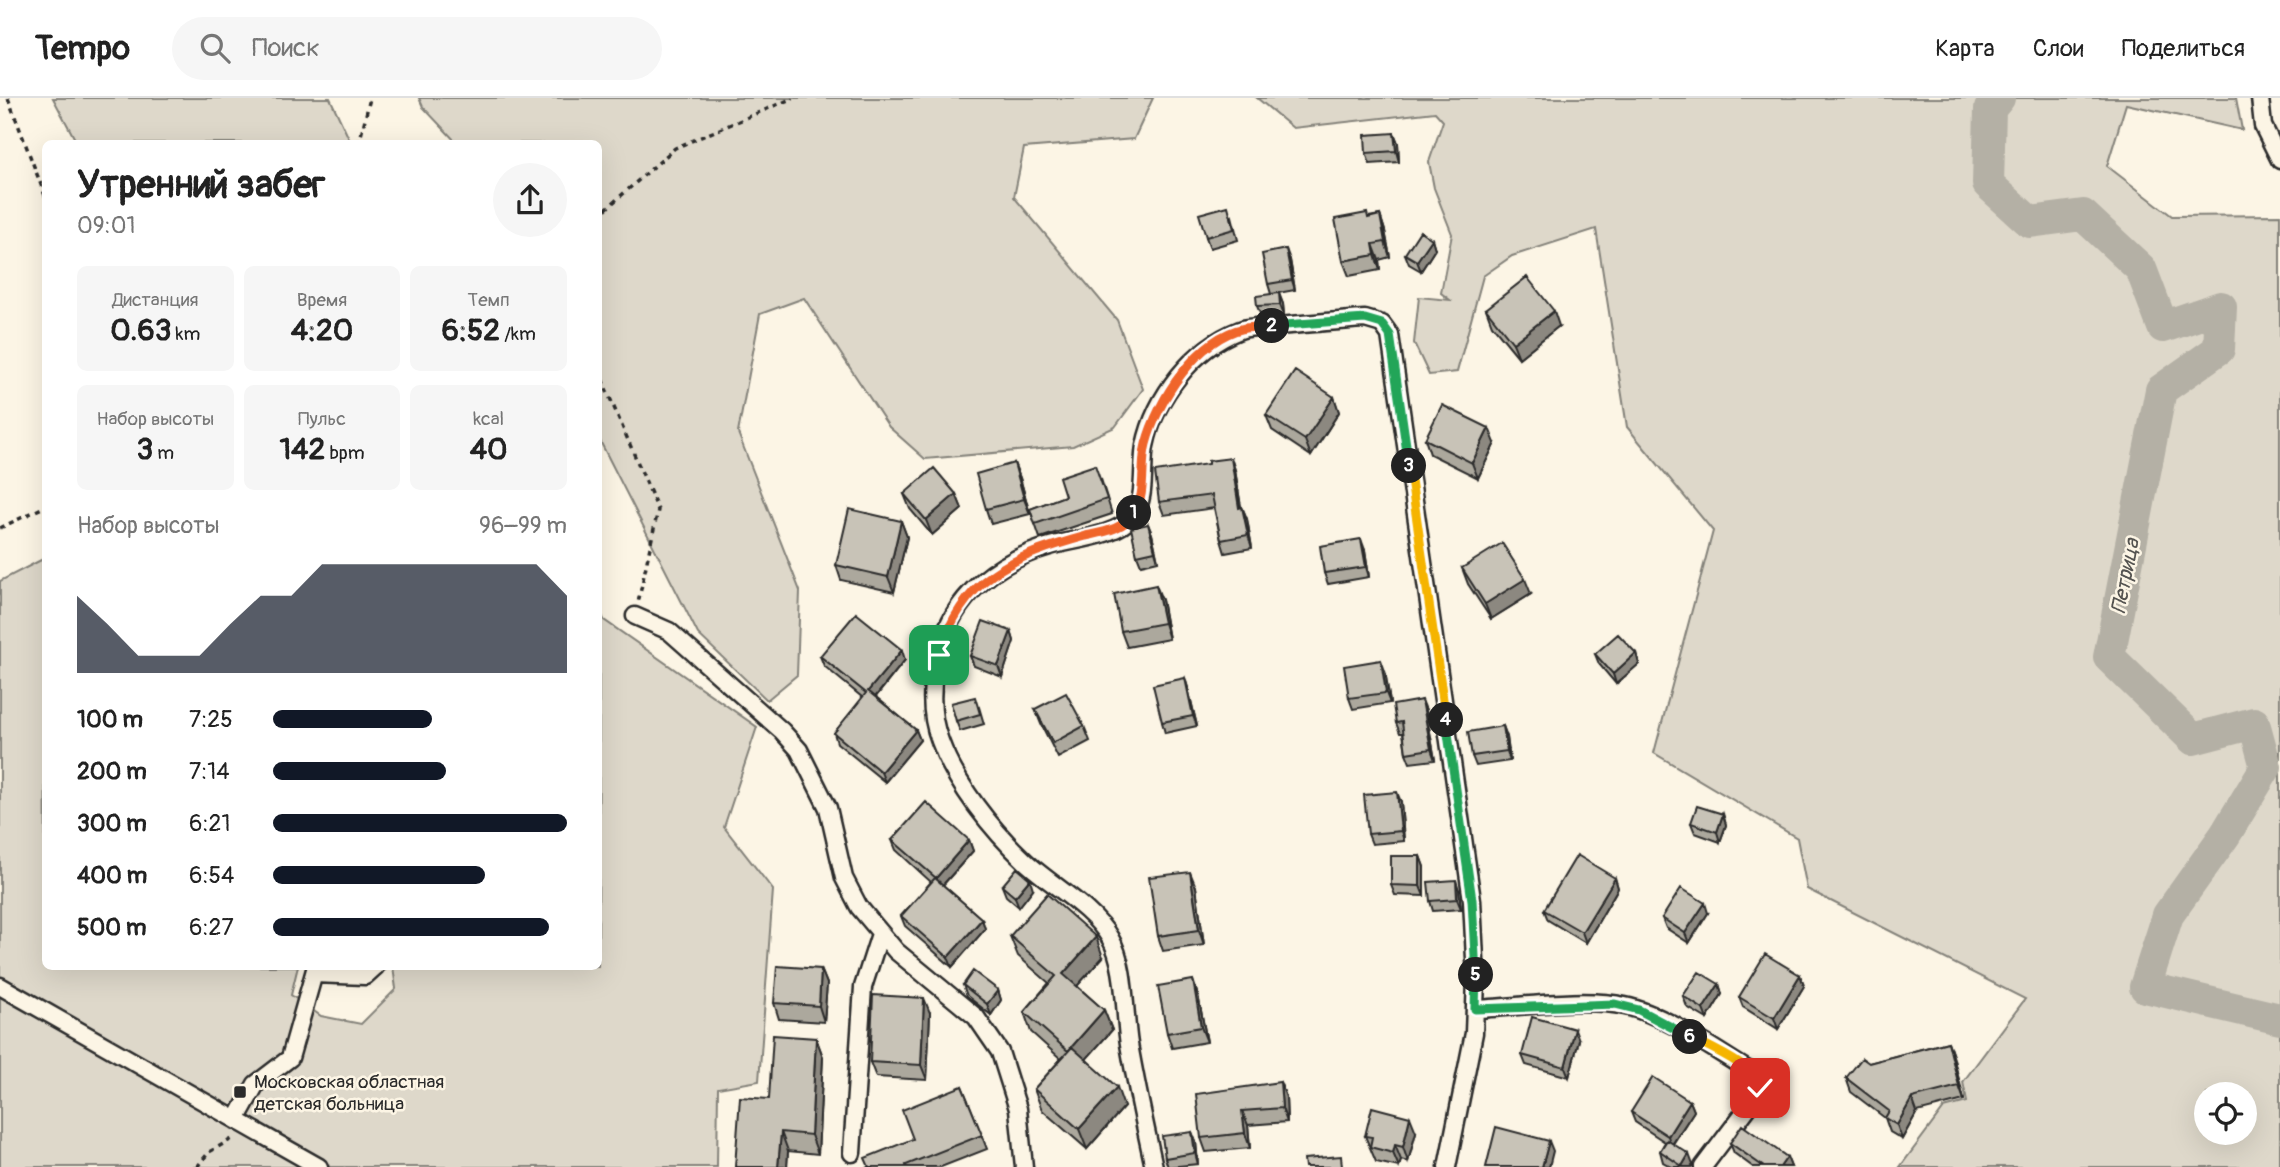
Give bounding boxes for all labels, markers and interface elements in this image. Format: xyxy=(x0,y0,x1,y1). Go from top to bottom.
search box xyxy=(172,17,662,80)
text: Tempo xyxy=(35,28,130,69)
icon: search xyxy=(196,29,234,67)
text: Поиск xyxy=(252,32,320,64)
text: Карта xyxy=(1935,34,1995,63)
text: Слои xyxy=(2033,34,2084,63)
text: Поделиться xyxy=(2122,34,2245,63)
text: Утренний забег xyxy=(77,161,325,209)
button: share xyxy=(493,163,567,237)
text: 09:01 xyxy=(77,211,135,240)
text: Дистанция xyxy=(112,288,198,312)
text: Время xyxy=(297,288,347,312)
text: Темп xyxy=(468,288,510,312)
pin: 2 xyxy=(1254,308,1290,344)
text: 0.63 xyxy=(110,312,172,349)
text: 4:20 xyxy=(291,312,353,349)
text: 6:52 xyxy=(442,312,500,349)
text: 2 xyxy=(1266,313,1277,337)
text: km xyxy=(172,322,200,346)
text: /km xyxy=(500,322,536,346)
text: Набор высоты xyxy=(97,407,214,431)
text: Пульс xyxy=(298,407,346,431)
text: kcal xyxy=(473,407,504,431)
text: 3 xyxy=(136,431,153,468)
text: 142 xyxy=(279,431,325,468)
text: 40 xyxy=(470,431,508,468)
text: m xyxy=(153,441,174,465)
text: bpm xyxy=(325,441,365,465)
pin: 3 xyxy=(1392,448,1426,484)
text: 3 xyxy=(1403,453,1414,477)
pin: 1 xyxy=(1116,496,1152,530)
text: 1 xyxy=(1130,500,1137,524)
text: Набор высоты xyxy=(77,511,219,540)
text: 96–99 m xyxy=(479,511,567,540)
water label: Петрица xyxy=(2105,535,2146,616)
pin xyxy=(909,625,969,685)
icon: arrive xyxy=(920,636,958,674)
pin: 4 xyxy=(1428,702,1464,738)
text: 100 m xyxy=(77,705,143,734)
text: 7:25 xyxy=(189,705,233,734)
text: 4 xyxy=(1440,707,1451,731)
text: 200 m xyxy=(77,757,147,786)
text: 7:14 xyxy=(189,757,230,786)
text: 300 m xyxy=(77,809,147,838)
text: 6:21 xyxy=(189,809,230,838)
text: 400 m xyxy=(77,861,147,890)
text: 6:54 xyxy=(189,861,234,890)
text: 500 m xyxy=(77,913,146,942)
text: 6:27 xyxy=(189,913,234,942)
pin: 5 xyxy=(1458,958,1494,992)
text: 5 xyxy=(1470,962,1481,986)
pin: 6 xyxy=(1672,1020,1708,1054)
text: 6 xyxy=(1684,1024,1695,1048)
pin xyxy=(1730,1058,1790,1118)
icon: check xyxy=(1741,1069,1779,1107)
place label: Московская областная детская больница xyxy=(254,1070,444,1116)
map controls xyxy=(2194,1082,2257,1145)
button: locate xyxy=(2194,1082,2257,1145)
marker: Московская областная детская больница xyxy=(232,1084,248,1100)

